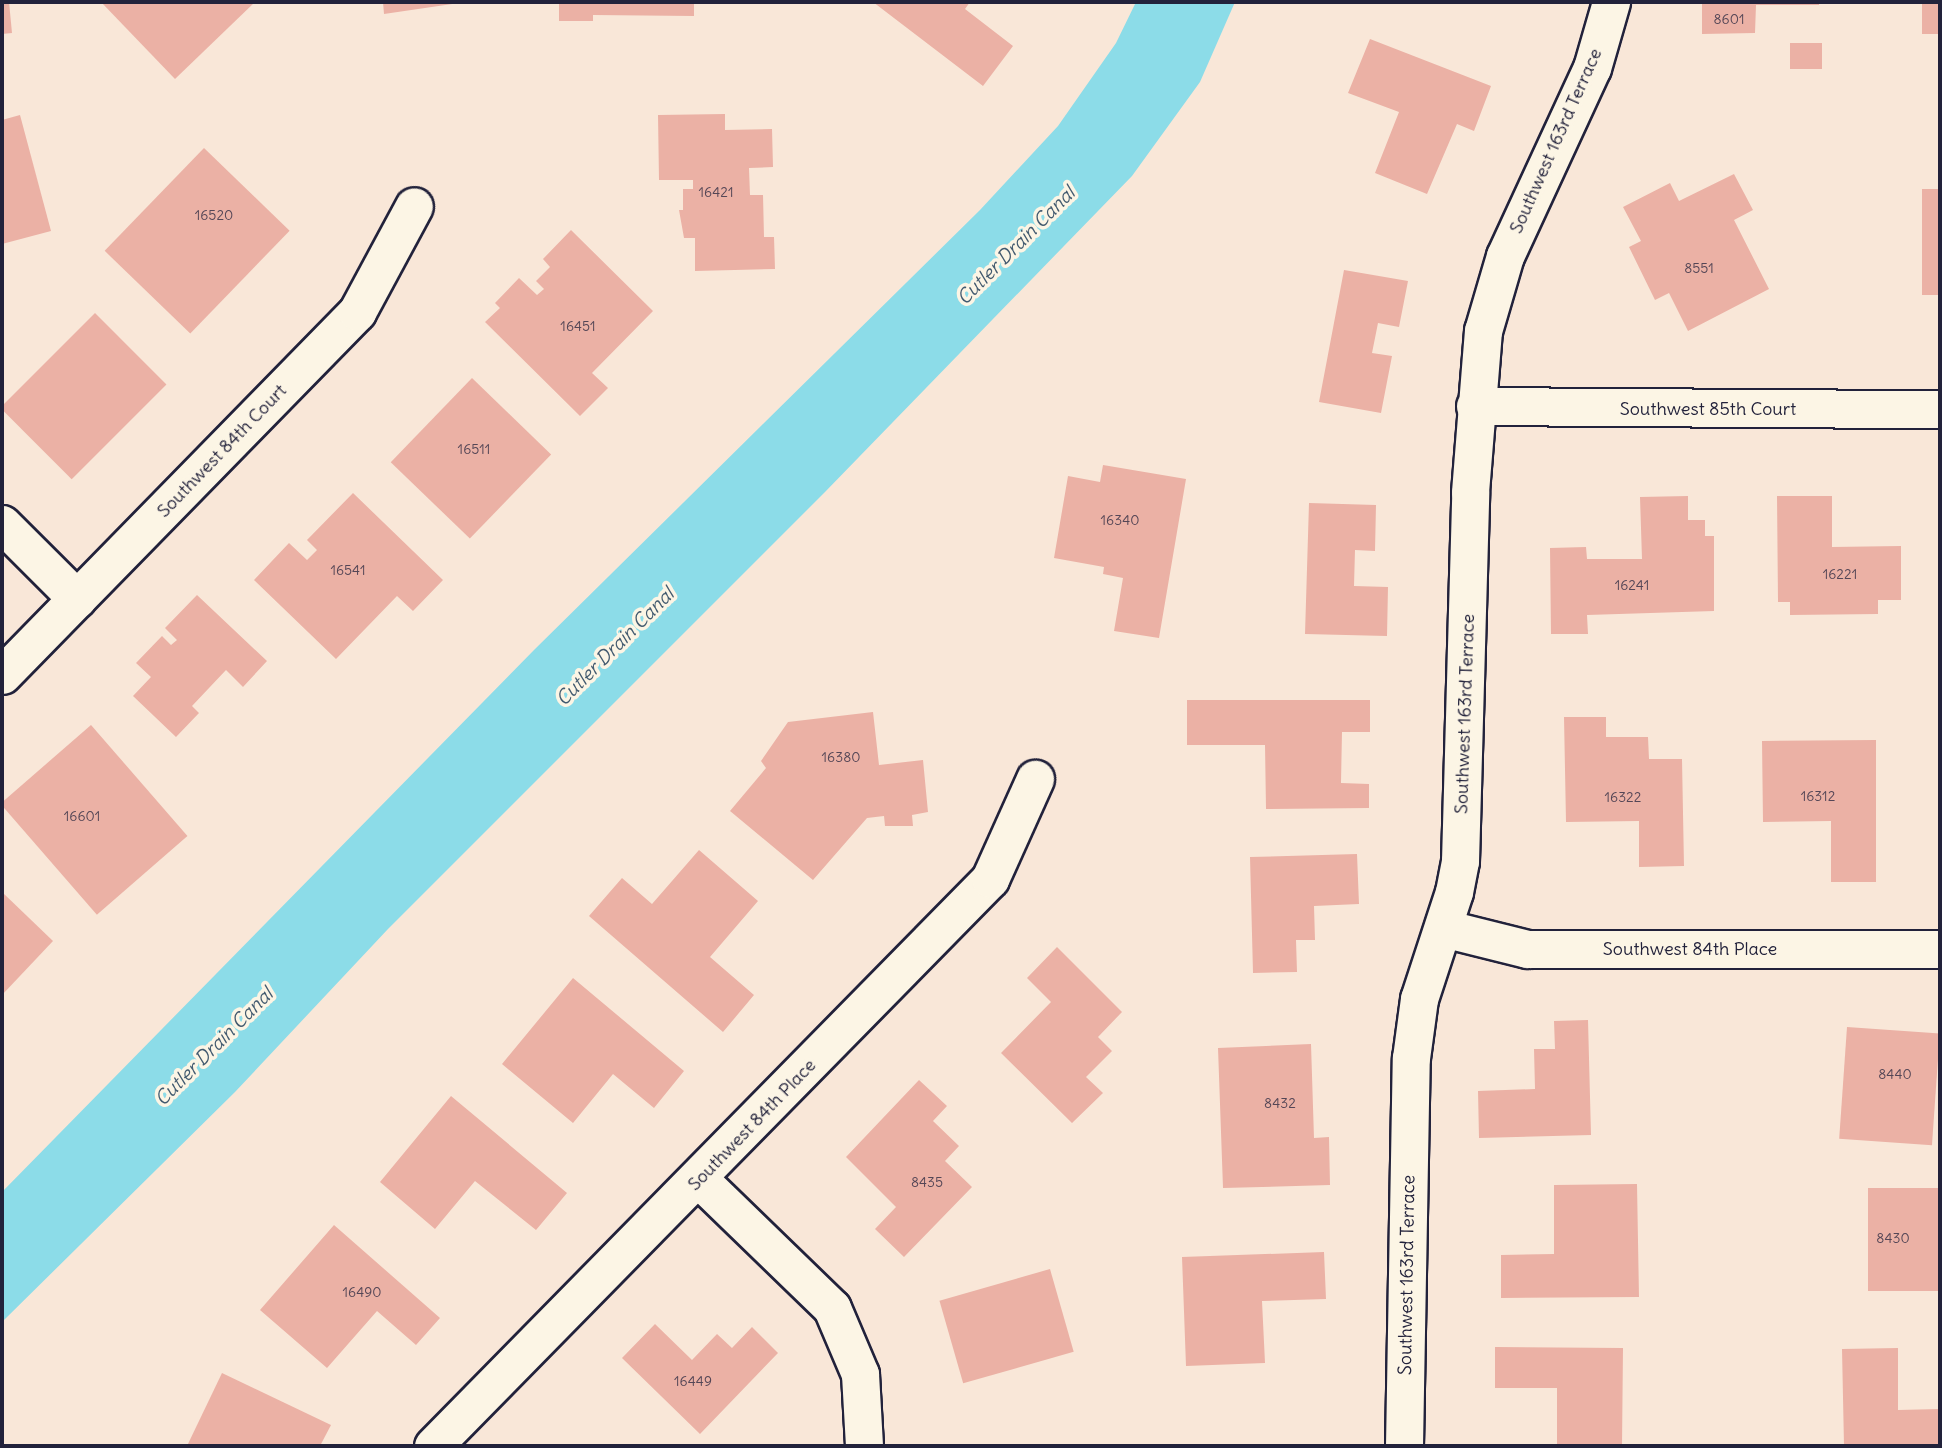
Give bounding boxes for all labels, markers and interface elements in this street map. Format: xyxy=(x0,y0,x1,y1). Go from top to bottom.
house number: 8601 xyxy=(1714,11,1744,27)
street label: Southwest 163rd Terrace xyxy=(1505,45,1607,237)
water label: Cutler Drain Canal xyxy=(952,182,1080,310)
house number: 16421 xyxy=(699,184,733,200)
house number: 16520 xyxy=(195,207,233,223)
house number: 8551 xyxy=(1684,260,1714,276)
house number: 16451 xyxy=(560,318,596,334)
street label: Southwest 84th Court xyxy=(153,380,291,522)
street label: Southwest 85th Court xyxy=(1620,398,1796,420)
house number: 16511 xyxy=(458,441,490,457)
house number: 16340 xyxy=(1101,512,1139,528)
house number: 16541 xyxy=(330,562,366,578)
house number: 16221 xyxy=(1823,566,1857,582)
house number: 16241 xyxy=(1615,577,1649,593)
water label: Cutler Drain Canal xyxy=(551,583,679,711)
street label: Southwest 163rd Terrace xyxy=(1451,614,1479,814)
house number: 16380 xyxy=(822,749,860,765)
house number: 16312 xyxy=(1801,788,1835,804)
house number: 16322 xyxy=(1605,789,1641,805)
house number: 16601 xyxy=(64,808,100,824)
street label: Southwest 84th Place xyxy=(1603,938,1777,960)
water label: Cutler Drain Canal xyxy=(150,983,278,1111)
street label: Southwest 84th Place xyxy=(684,1055,820,1195)
house number: 8440 xyxy=(1878,1066,1912,1082)
house number: 8432 xyxy=(1264,1095,1296,1111)
house number: 8435 xyxy=(911,1174,943,1190)
street label: Southwest 163rd Terrace xyxy=(1394,1175,1420,1375)
house number: 8430 xyxy=(1876,1230,1910,1246)
house number: 16490 xyxy=(343,1284,381,1300)
house number: 16449 xyxy=(674,1373,712,1389)

